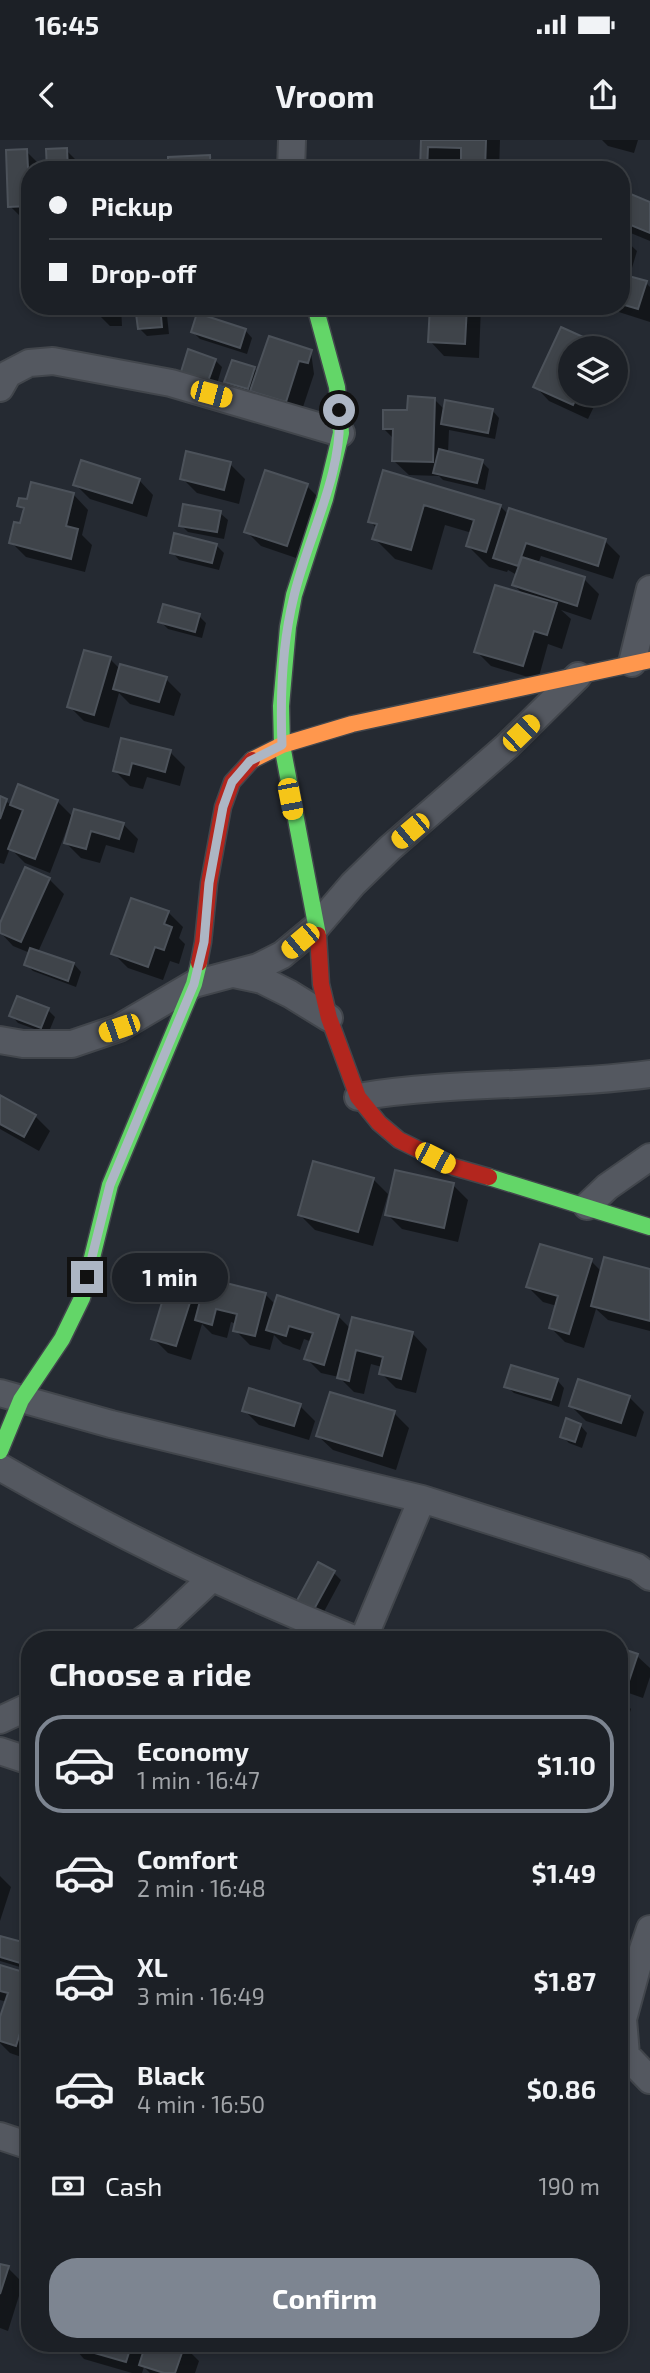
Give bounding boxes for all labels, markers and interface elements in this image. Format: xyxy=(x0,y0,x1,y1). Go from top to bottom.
text: 16:45 xyxy=(35,9,99,40)
icon: back xyxy=(28,76,66,114)
text: Vroom xyxy=(275,76,375,114)
icon: share xyxy=(584,76,622,114)
text: Pickup xyxy=(91,190,173,221)
text: Drop-off xyxy=(91,257,196,288)
map controls xyxy=(558,336,628,406)
button: layers xyxy=(558,336,628,406)
car xyxy=(188,378,235,410)
route start xyxy=(323,394,355,426)
car xyxy=(499,711,544,755)
car xyxy=(276,776,305,822)
car xyxy=(388,809,433,853)
car xyxy=(278,919,323,963)
car xyxy=(96,1011,143,1045)
car xyxy=(412,1139,459,1177)
callout: 1 min xyxy=(112,1252,227,1302)
route end xyxy=(71,1261,103,1293)
text: 1 min xyxy=(142,1263,198,1291)
text: Choose a ride xyxy=(49,1654,252,1692)
icon: car xyxy=(53,1733,116,1796)
text: Economy xyxy=(137,1735,249,1766)
text: $1.10 xyxy=(537,1749,596,1780)
text: 1 min · 16:47 xyxy=(137,1766,260,1794)
icon: car xyxy=(53,1841,116,1904)
text: Comfort xyxy=(137,1843,238,1874)
text: $1.49 xyxy=(532,1857,596,1888)
text: 2 min · 16:48 xyxy=(137,1874,266,1902)
icon: car xyxy=(53,1949,116,2012)
text: XL xyxy=(137,1951,168,1982)
text: $1.87 xyxy=(533,1965,596,1996)
text: 3 min · 16:49 xyxy=(137,1982,265,2010)
icon: car xyxy=(53,2057,116,2120)
text: Black xyxy=(137,2059,205,2090)
text: $0.86 xyxy=(527,2073,596,2104)
text: 4 min · 16:50 xyxy=(137,2090,265,2118)
icon: cash xyxy=(49,2167,87,2205)
text: Cash xyxy=(105,2170,162,2201)
text: 190 m xyxy=(539,2172,600,2200)
button: Confirm xyxy=(49,2258,600,2338)

